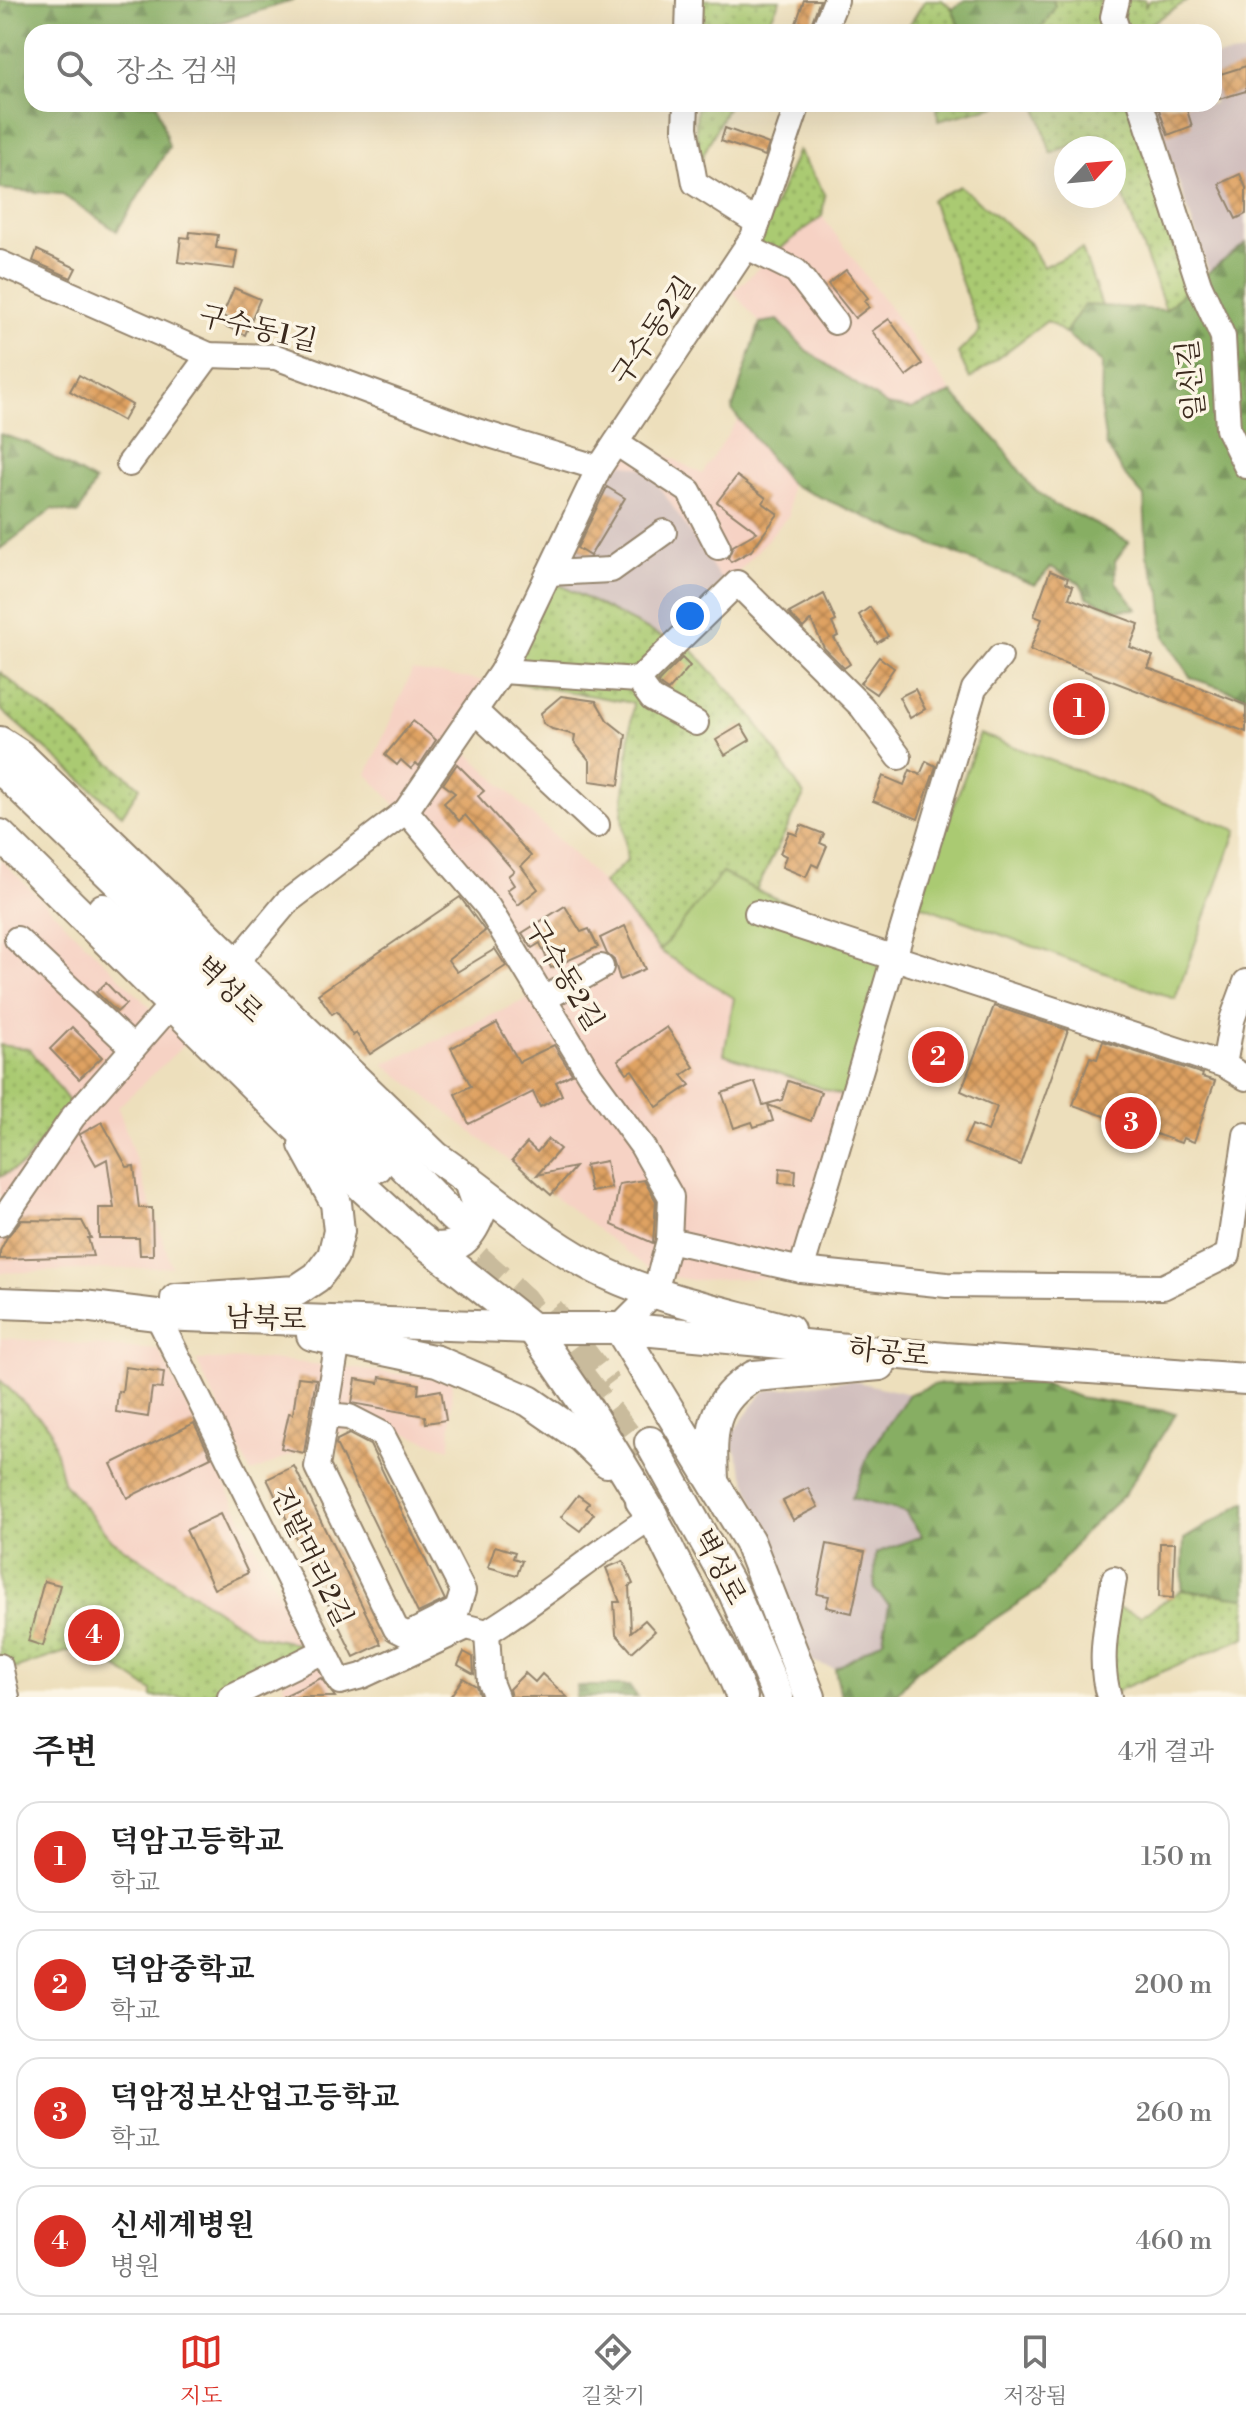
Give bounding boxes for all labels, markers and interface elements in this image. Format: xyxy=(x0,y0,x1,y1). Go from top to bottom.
search box xyxy=(24,24,1222,112)
icon: search xyxy=(52,46,96,90)
text: 장소 검색 xyxy=(116,53,238,91)
north arrow xyxy=(1054,136,1126,208)
street label: 구수동2길 xyxy=(605,270,703,392)
street label: 구수동1길 xyxy=(195,298,321,360)
street label: 일신길 xyxy=(1170,338,1214,422)
your location xyxy=(670,596,710,636)
pin: 1 xyxy=(1053,679,1105,739)
street label: 구수동2길 xyxy=(517,913,611,1037)
street label: 벽성로 xyxy=(188,949,270,1031)
pin: 2 xyxy=(912,1027,964,1087)
pin: 3 xyxy=(1105,1093,1157,1153)
street label: 남북로 xyxy=(225,1300,307,1338)
street label: 하공로 xyxy=(847,1331,931,1375)
street label: 진밭머리2길 xyxy=(262,1481,360,1633)
street label: 벽성로 xyxy=(684,1523,754,1611)
pin: 4 xyxy=(68,1605,120,1665)
text: 주변 xyxy=(32,1732,98,1774)
text: 4개 결과 xyxy=(1118,1736,1214,1768)
text: 덕암고등학교 xyxy=(110,1823,284,1861)
text: 1 xyxy=(54,1841,66,1873)
text: 150 m xyxy=(1141,1841,1212,1873)
text: 학교 xyxy=(110,1867,160,1899)
text: 덕암중학교 xyxy=(110,1951,255,1989)
text: 2 xyxy=(52,1969,68,2001)
text: 200 m xyxy=(1135,1969,1212,2001)
text: 학교 xyxy=(110,1995,160,2027)
text: 덕암정보산업고등학교 xyxy=(110,2079,400,2117)
text: 3 xyxy=(52,2097,68,2129)
text: 260 m xyxy=(1136,2097,1212,2129)
text: 학교 xyxy=(110,2123,160,2155)
text: 신세계병원 xyxy=(110,2207,255,2245)
text: 4 xyxy=(51,2225,69,2257)
text: 460 m xyxy=(1135,2225,1212,2257)
text: 병원 xyxy=(110,2251,160,2283)
tab: 지도 xyxy=(179,2330,223,2410)
tab: 길찾기 xyxy=(581,2330,645,2410)
tab: 저장됨 xyxy=(1003,2330,1067,2410)

